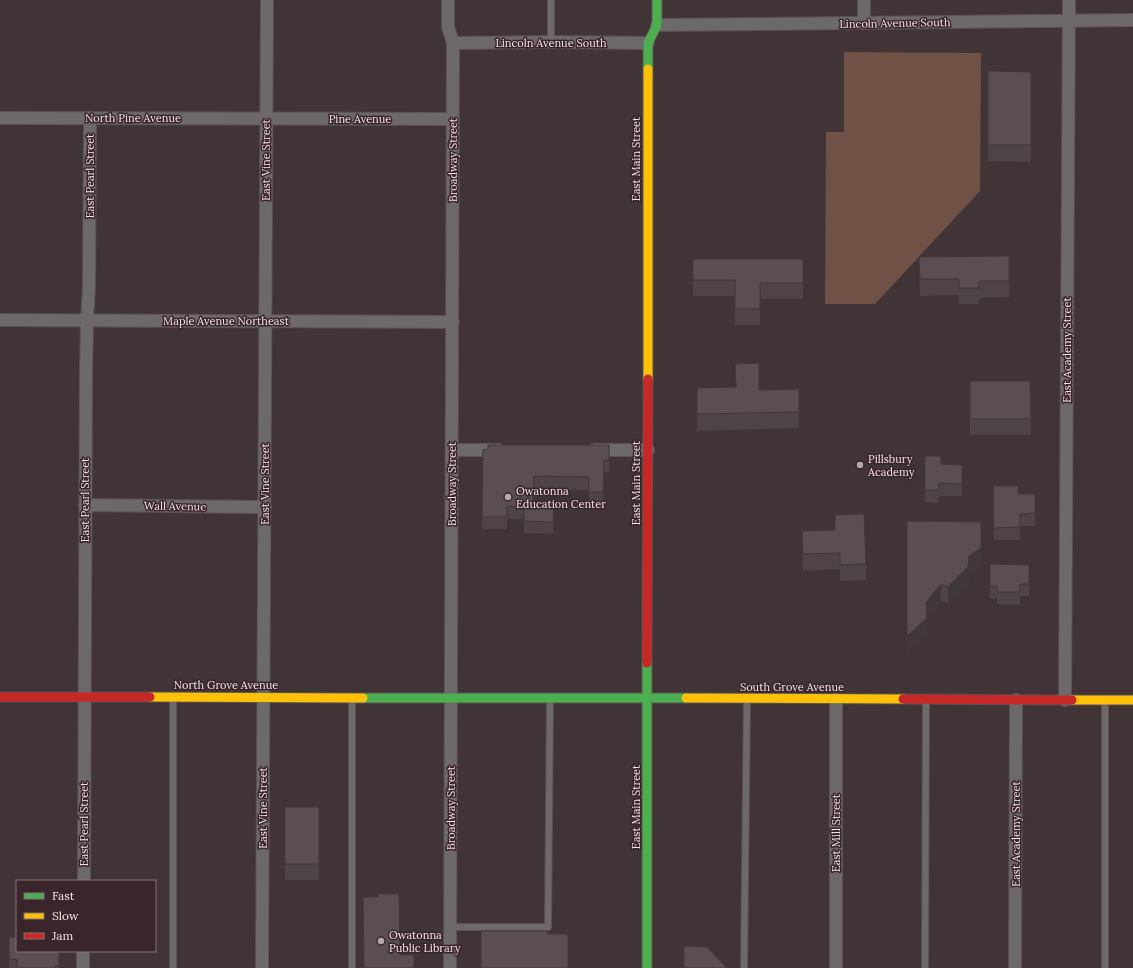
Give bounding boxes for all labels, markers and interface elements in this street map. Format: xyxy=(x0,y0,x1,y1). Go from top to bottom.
street label: Lincoln Avenue South xyxy=(839,15,951,31)
street label: Lincoln Avenue South xyxy=(495,36,607,50)
street label: North Pine Avenue xyxy=(85,111,181,125)
street label: Pine Avenue xyxy=(329,112,391,126)
street label: East Main Street xyxy=(629,116,643,201)
street label: Broadway Street xyxy=(446,117,460,202)
street label: East Vine Street xyxy=(259,118,273,201)
street label: East Pearl Street xyxy=(83,133,97,218)
street label: East Academy Street xyxy=(1060,297,1074,403)
street label: Maple Avenue Northeast xyxy=(163,314,290,328)
street label: East Main Street xyxy=(629,440,643,525)
street label: Broadway Street xyxy=(445,441,459,526)
street label: East Vine Street xyxy=(258,442,272,525)
place label: Pillsbury Academy xyxy=(867,452,915,479)
street label: East Pearl Street xyxy=(78,457,92,542)
marker: Pillsbury Academy xyxy=(855,460,865,470)
place label: Owatonna Education Center xyxy=(516,484,606,511)
marker: Owatonna Education Center xyxy=(503,492,513,502)
street label: Wall Avenue xyxy=(144,498,206,514)
street label: North Grove Avenue xyxy=(174,678,278,692)
street label: South Grove Avenue xyxy=(740,680,844,694)
street label: East Main Street xyxy=(629,764,643,849)
street label: Broadway Street xyxy=(444,765,458,850)
street label: East Vine Street xyxy=(256,766,270,849)
street label: East Pearl Street xyxy=(77,781,91,866)
street label: East Academy Street xyxy=(1009,781,1023,887)
street label: East Mill Street xyxy=(829,793,843,872)
legend xyxy=(16,880,156,952)
text: Fast xyxy=(52,888,75,903)
text: Slow xyxy=(52,908,79,923)
text: Jam xyxy=(51,928,73,943)
place label: Owatonna Public Library xyxy=(389,928,461,955)
marker: Owatonna Public Library xyxy=(376,936,386,946)

